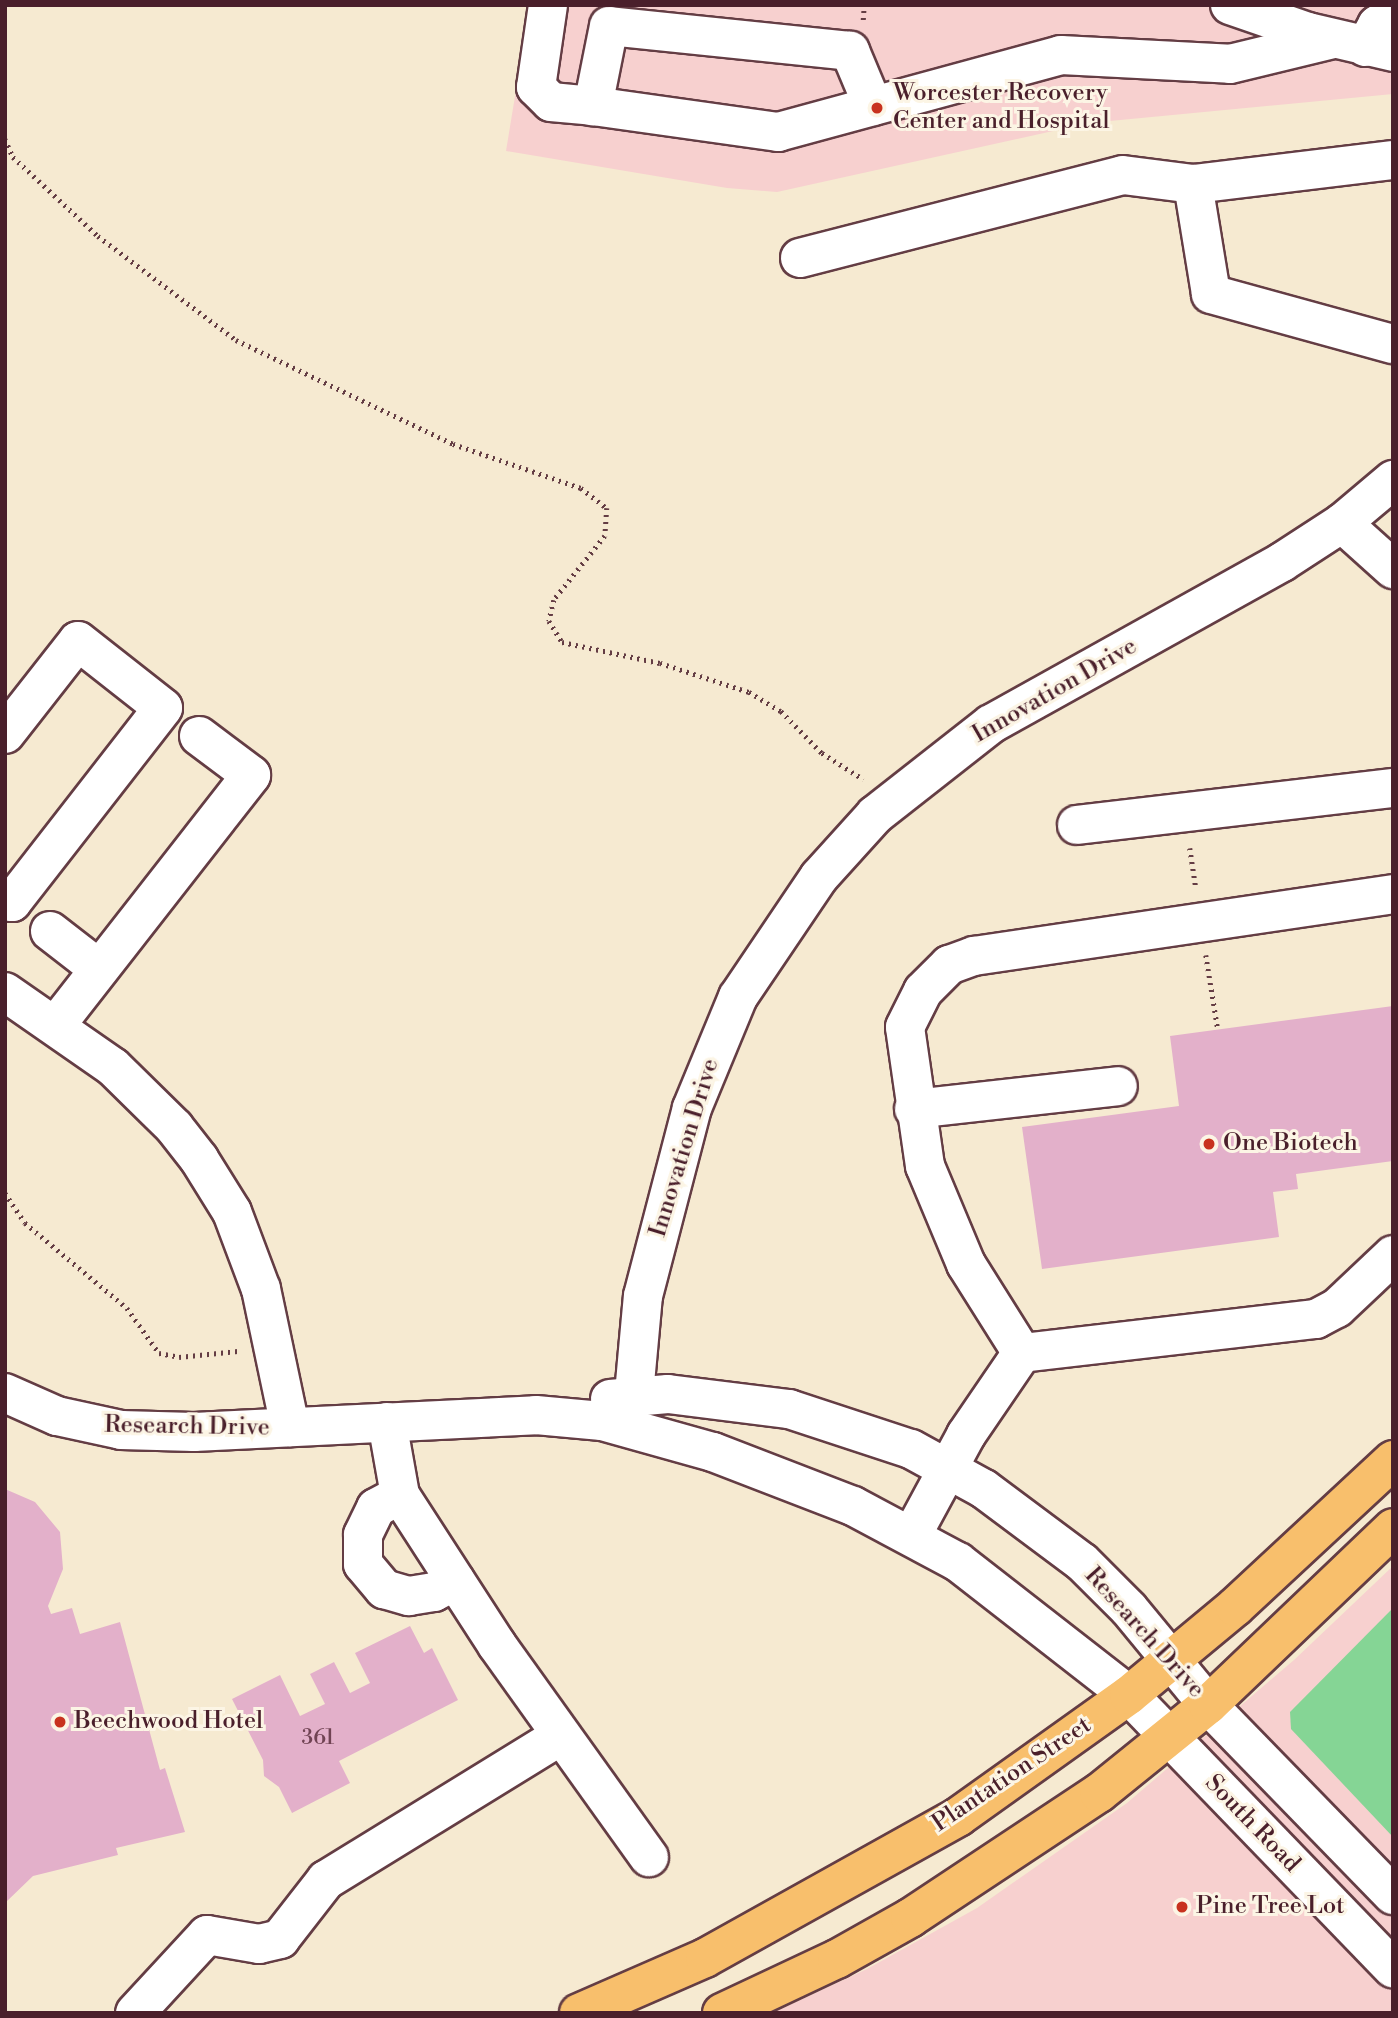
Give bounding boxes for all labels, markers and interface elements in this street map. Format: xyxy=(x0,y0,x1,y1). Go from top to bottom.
place label: Worcester Recovery Center and Hospital xyxy=(893,80,1110,136)
marker: Worcester Recovery Center and Hospital xyxy=(867,98,887,118)
street label: Innovation Drive xyxy=(968,632,1142,750)
street label: Innovation Drive xyxy=(644,1055,726,1241)
place label: One Biotech xyxy=(1223,1130,1358,1158)
marker: One Biotech xyxy=(1201,1136,1217,1152)
street label: Research Drive xyxy=(104,1411,270,1443)
street label: Research Drive xyxy=(1078,1562,1210,1704)
place label: Beechwood Hotel xyxy=(74,1708,263,1736)
street label: Plantation Street xyxy=(927,1711,1097,1839)
marker: Beechwood Hotel xyxy=(52,1714,68,1730)
house number: 361 xyxy=(302,1725,334,1751)
street label: South Road xyxy=(1198,1769,1306,1879)
place label: Pine Tree Lot xyxy=(1196,1893,1345,1921)
marker: Pine Tree Lot xyxy=(1174,1899,1190,1915)

